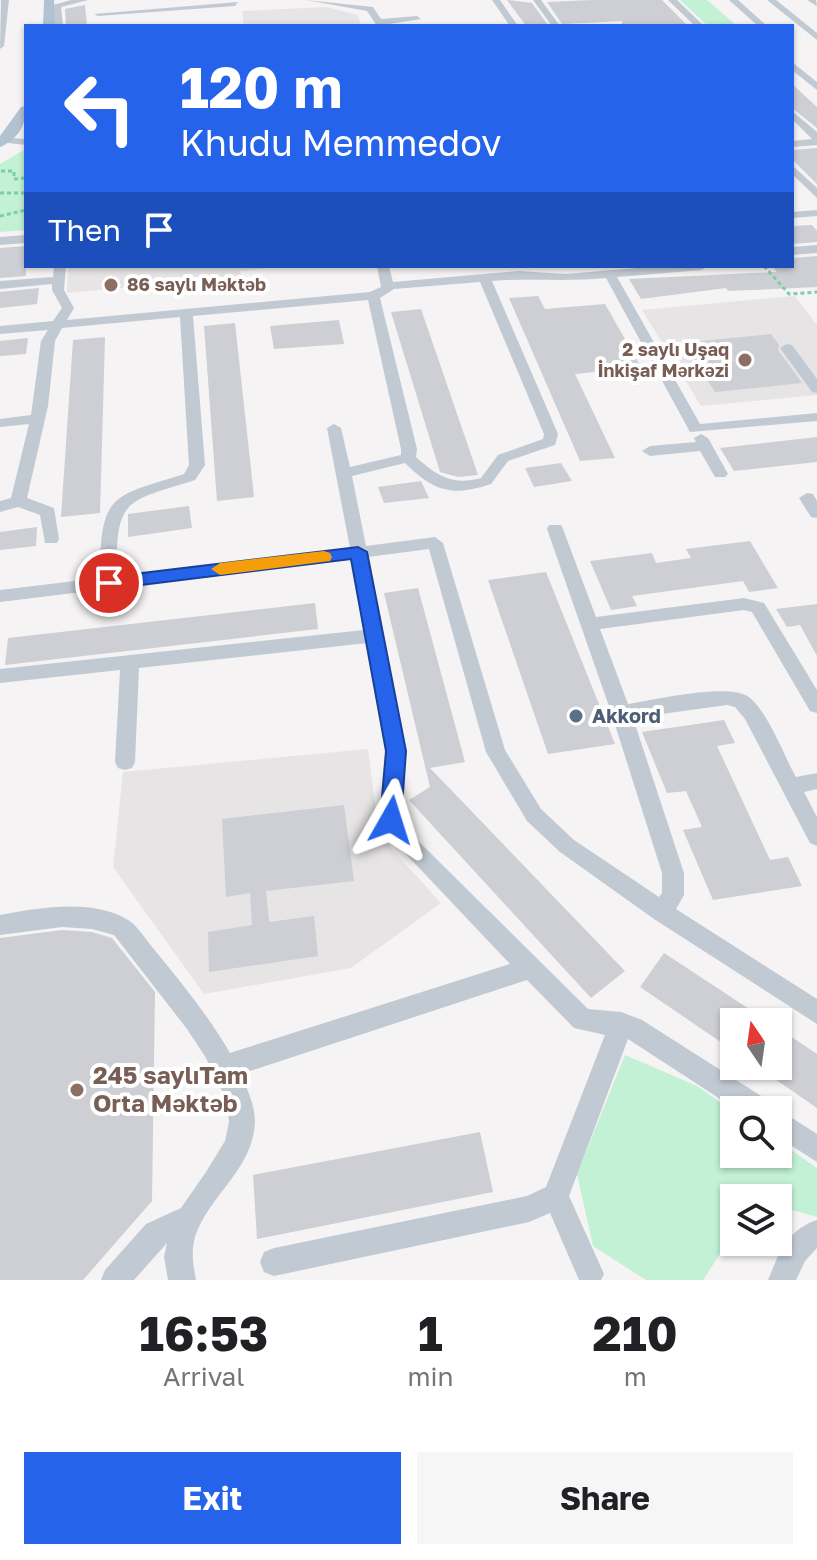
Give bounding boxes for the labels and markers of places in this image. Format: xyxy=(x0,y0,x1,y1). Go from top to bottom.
place label: 86 saylı Məktəb xyxy=(127,273,266,295)
marker: 86 saylı Məktəb xyxy=(102,276,120,294)
place label: 2 saylı Uşaq İnkişaf Mərkəzi xyxy=(597,338,729,381)
marker: 2 saylı Uşaq İnkişaf Mərkəzi xyxy=(736,351,754,369)
pin xyxy=(75,549,143,617)
place label: Akkord xyxy=(592,703,661,727)
marker: Akkord xyxy=(567,707,585,725)
place label: 245 saylıTam Orta Məktəb xyxy=(93,1060,248,1117)
marker: 245 saylıTam Orta Məktəb xyxy=(68,1081,86,1099)

